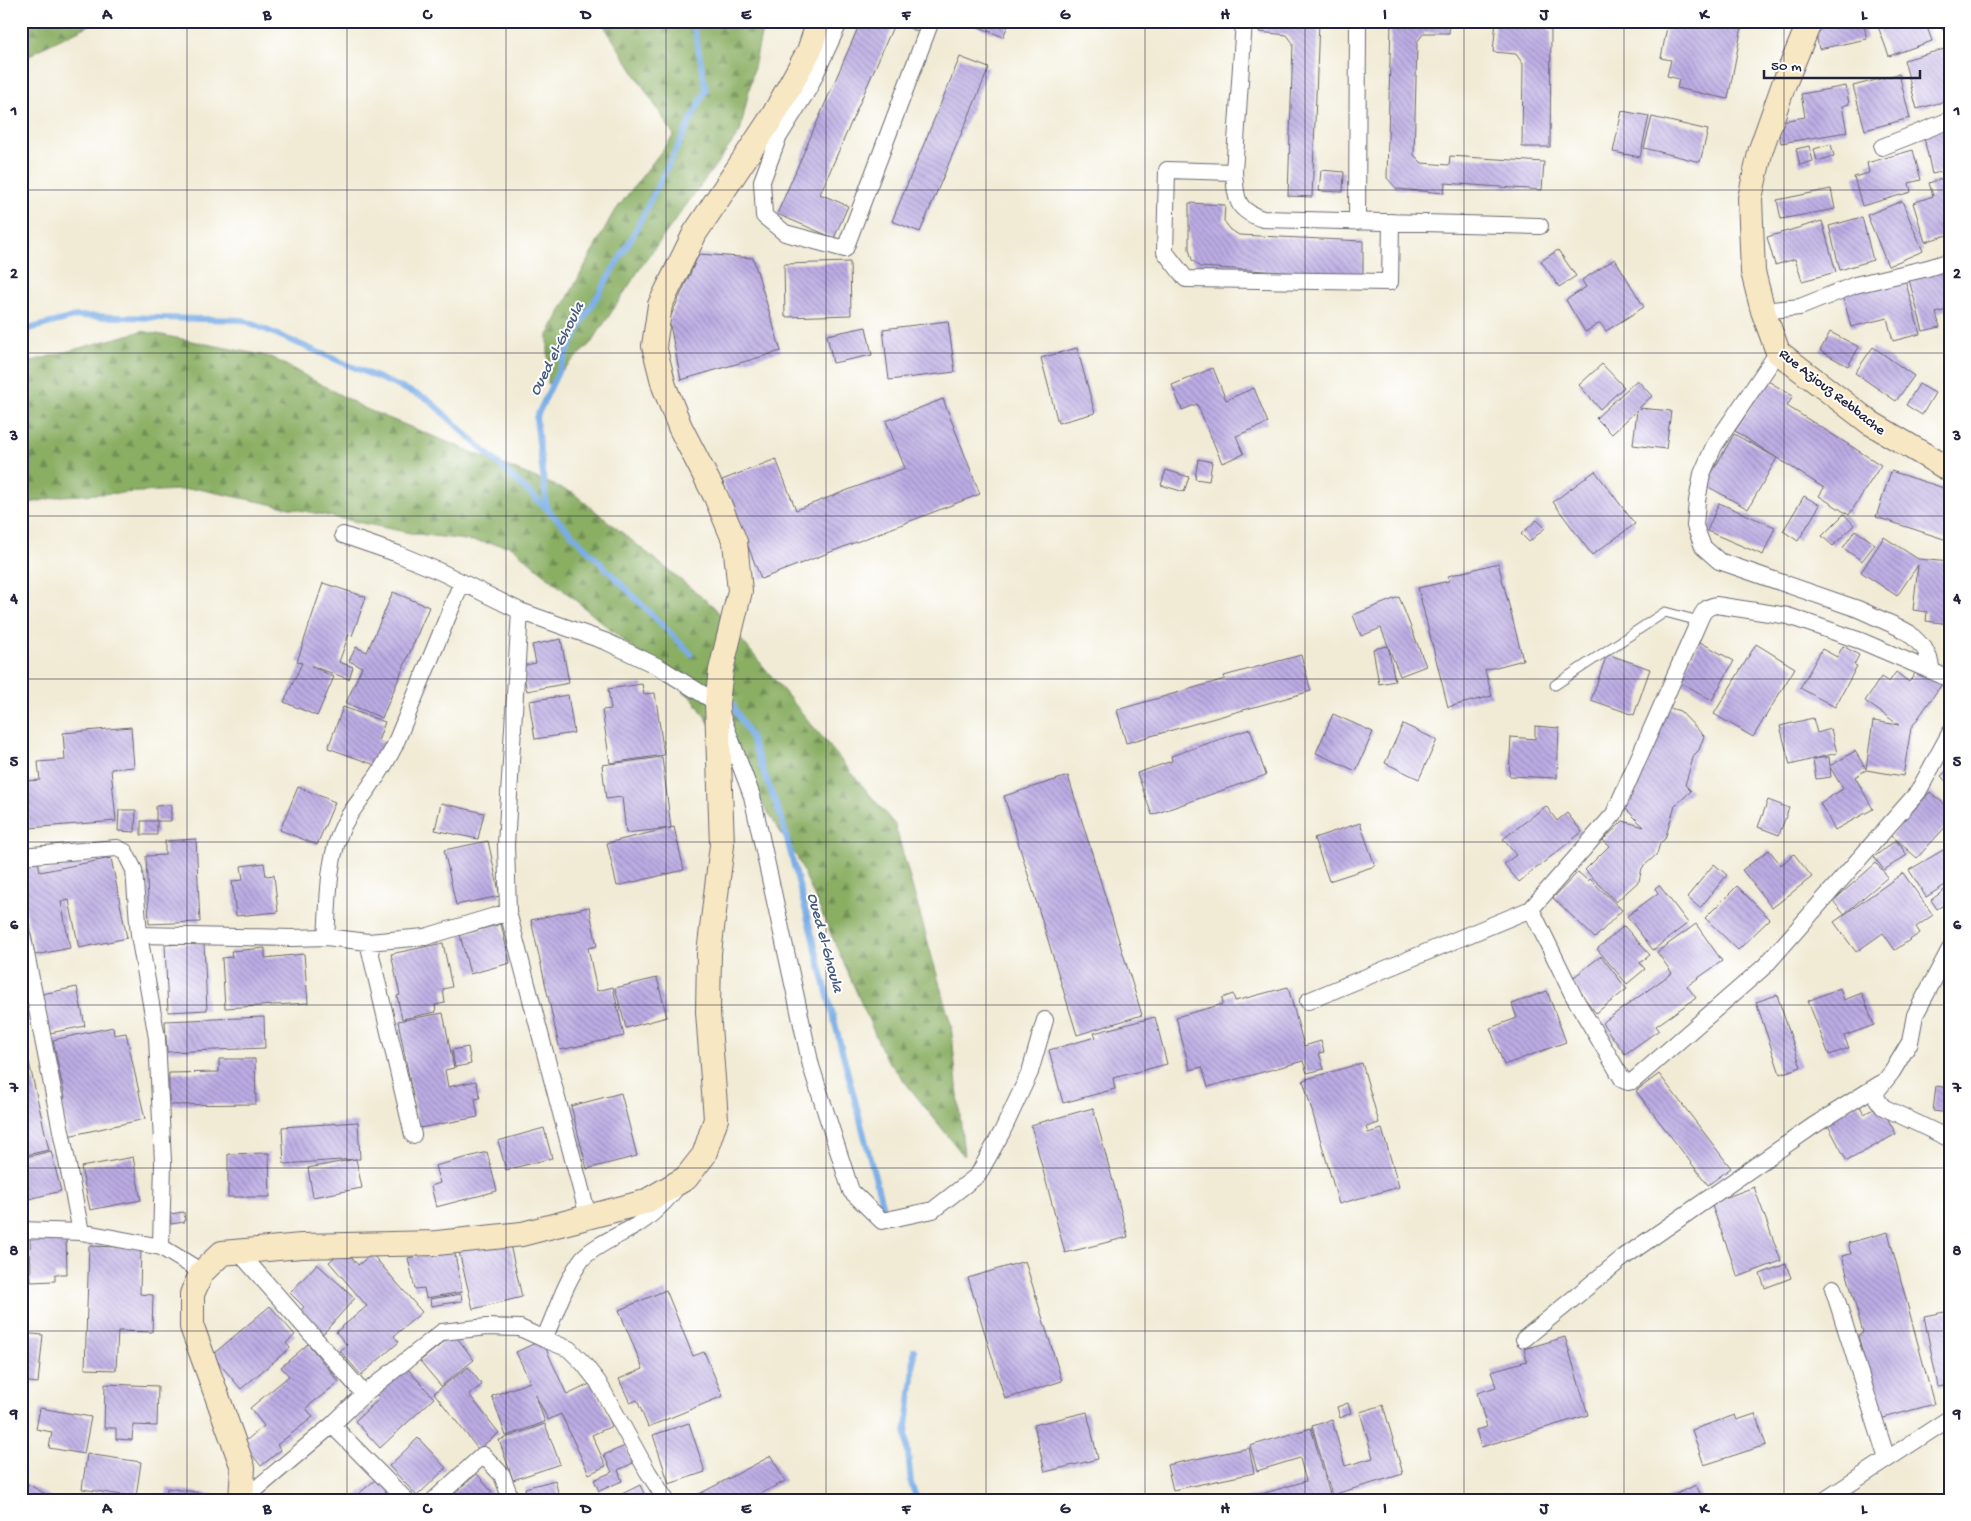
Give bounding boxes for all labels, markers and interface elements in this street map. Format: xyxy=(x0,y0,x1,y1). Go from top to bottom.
text: A xyxy=(101,7,113,26)
text: B xyxy=(262,7,272,26)
text: C xyxy=(422,7,433,26)
text: D xyxy=(579,7,592,26)
text: E xyxy=(741,7,752,26)
text: F xyxy=(901,7,912,26)
text: G xyxy=(1060,7,1071,26)
text: H xyxy=(1220,7,1230,26)
text: I xyxy=(1383,7,1387,26)
text: J xyxy=(1539,7,1550,26)
text: K xyxy=(1699,7,1711,26)
text: L xyxy=(1861,7,1868,26)
scale bar xyxy=(1764,48,1920,80)
text: 50 m xyxy=(1771,58,1802,76)
text: 1 xyxy=(10,103,17,122)
text: 1 xyxy=(1953,103,1960,122)
text: 2 xyxy=(10,266,18,285)
text: 2 xyxy=(1953,266,1961,285)
water label: Oued el-Ghoula xyxy=(526,299,590,399)
street label: Rue Aziouz Rebbache xyxy=(1775,345,1889,440)
text: 3 xyxy=(9,428,18,447)
text: 3 xyxy=(1952,428,1961,447)
text: 4 xyxy=(9,591,18,610)
text: 4 xyxy=(1952,591,1961,610)
text: 5 xyxy=(10,754,19,773)
text: 5 xyxy=(1953,754,1962,773)
water label: Oued el-Ghoula xyxy=(801,891,846,996)
text: 6 xyxy=(10,917,19,936)
text: 6 xyxy=(1953,917,1962,936)
text: 7 xyxy=(9,1080,19,1099)
text: 7 xyxy=(1952,1080,1962,1099)
text: 8 xyxy=(10,1243,19,1262)
text: 8 xyxy=(1953,1243,1962,1262)
text: 9 xyxy=(9,1406,18,1425)
text: 9 xyxy=(1952,1406,1961,1425)
text: A xyxy=(101,1501,113,1520)
text: B xyxy=(262,1501,272,1520)
text: C xyxy=(422,1501,433,1520)
text: D xyxy=(579,1501,592,1520)
text: E xyxy=(741,1501,752,1520)
text: F xyxy=(901,1501,912,1520)
text: G xyxy=(1060,1501,1071,1520)
text: H xyxy=(1220,1501,1230,1520)
text: I xyxy=(1383,1501,1387,1520)
text: J xyxy=(1539,1501,1550,1520)
text: K xyxy=(1699,1501,1711,1520)
text: L xyxy=(1861,1501,1868,1520)

